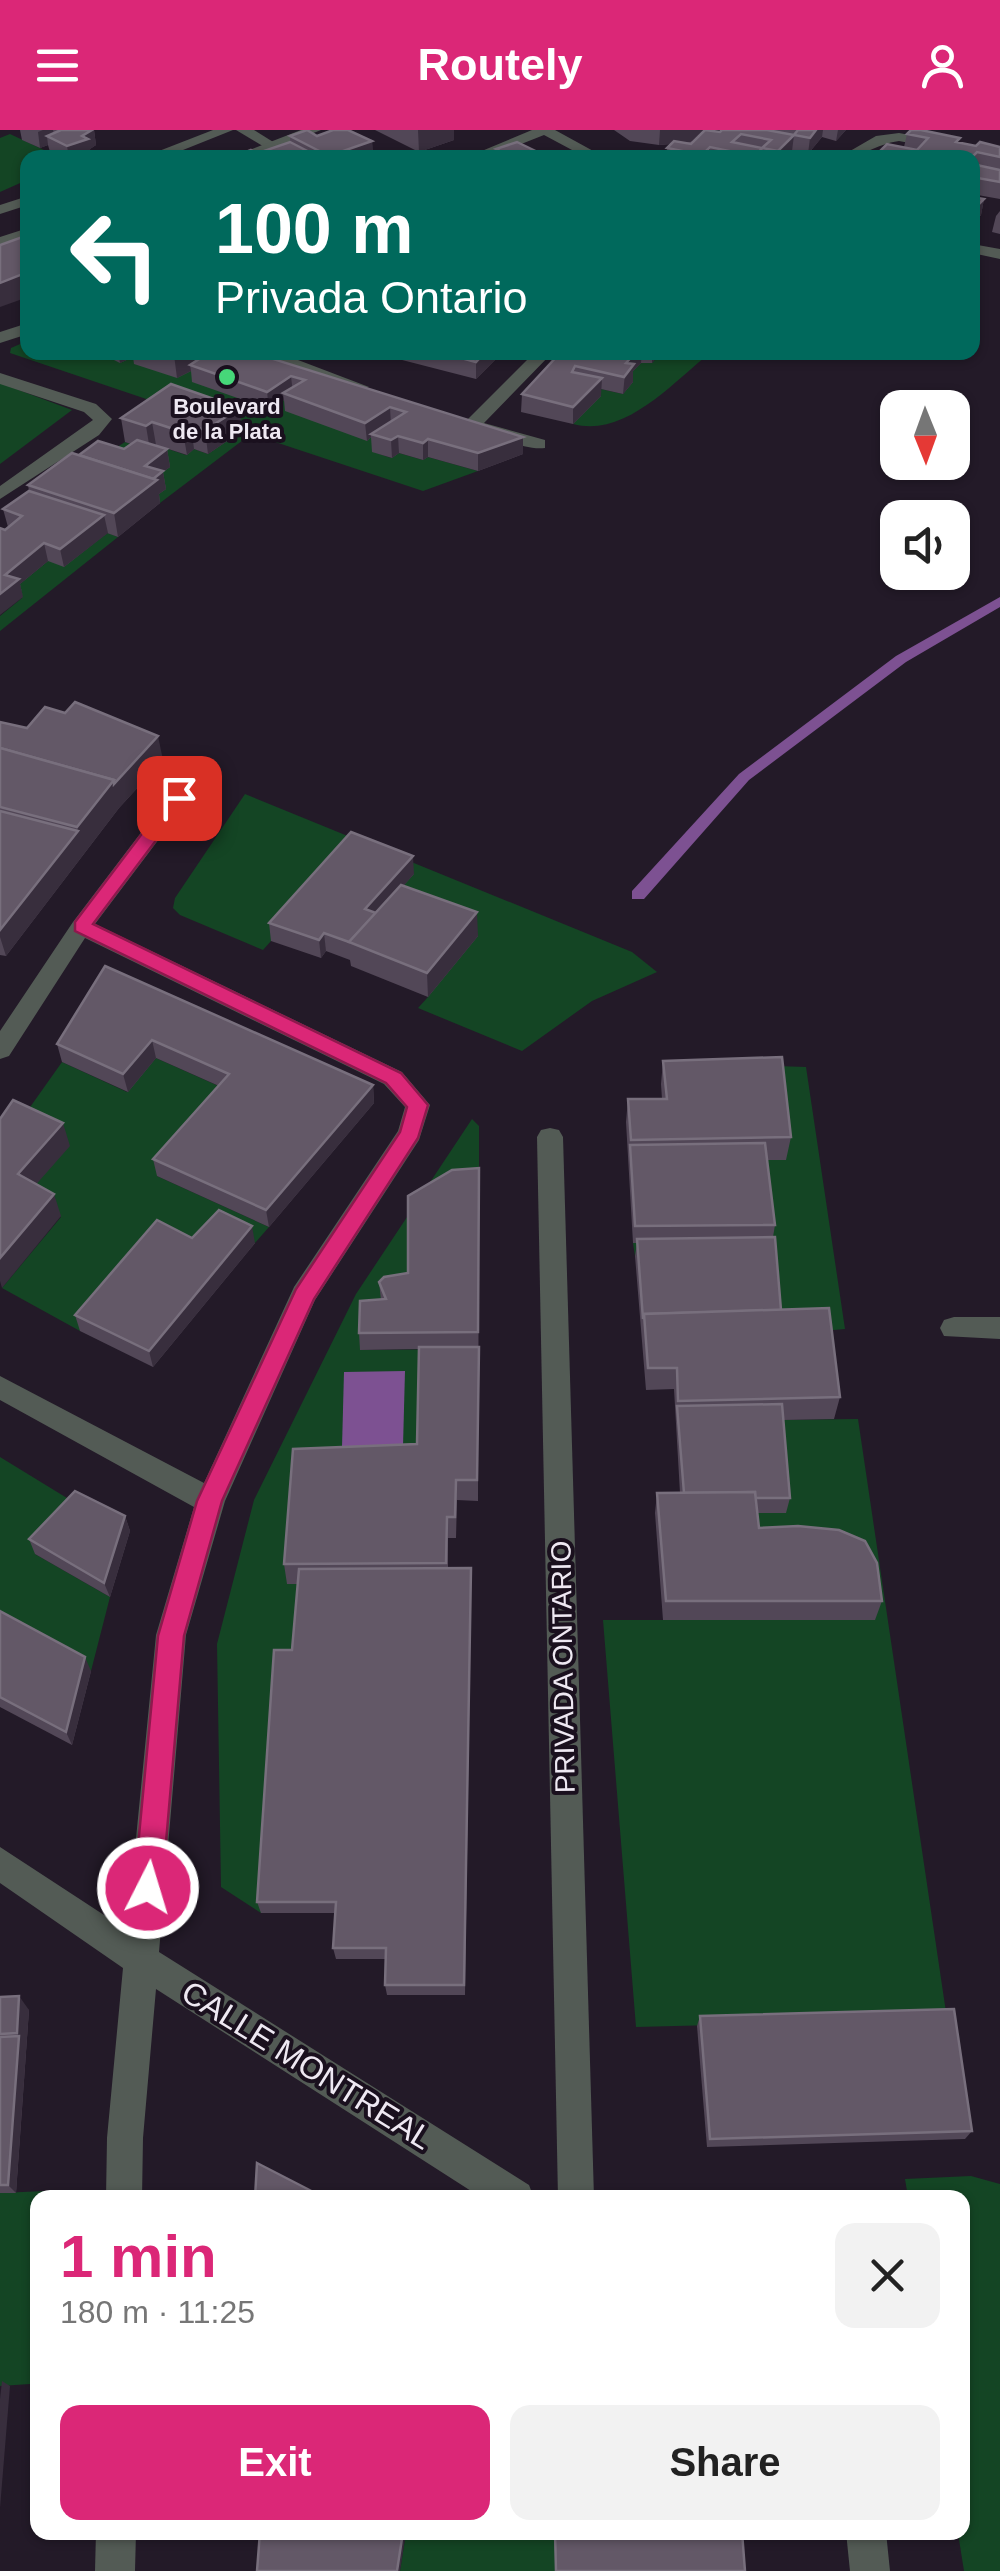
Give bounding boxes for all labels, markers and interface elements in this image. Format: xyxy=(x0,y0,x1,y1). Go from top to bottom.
icon: menu xyxy=(30,38,85,93)
icon: person xyxy=(915,38,970,93)
text: Routely xyxy=(417,39,583,90)
icon: left xyxy=(50,190,180,320)
text: 100 m xyxy=(215,190,413,268)
text: Privada Ontario xyxy=(215,272,528,323)
marker: Boulevard de la Plata xyxy=(216,366,238,388)
north arrow xyxy=(880,390,970,480)
map controls xyxy=(880,390,970,590)
place label: Boulevard de la Plata xyxy=(173,394,282,444)
button: sound xyxy=(880,500,970,590)
pin xyxy=(137,756,222,841)
icon: arrive xyxy=(152,771,207,826)
street label: PRIVADA ONTARIO xyxy=(545,1540,581,1794)
position arrow xyxy=(96,1836,200,1940)
street label: CALLE MONTREAL xyxy=(175,1973,439,2157)
text: 1 min xyxy=(60,2223,217,2290)
button: close xyxy=(835,2223,940,2328)
text: 180 m · 11:25 xyxy=(60,2294,255,2330)
button: Exit xyxy=(60,2405,490,2520)
button: Share xyxy=(510,2405,940,2520)

